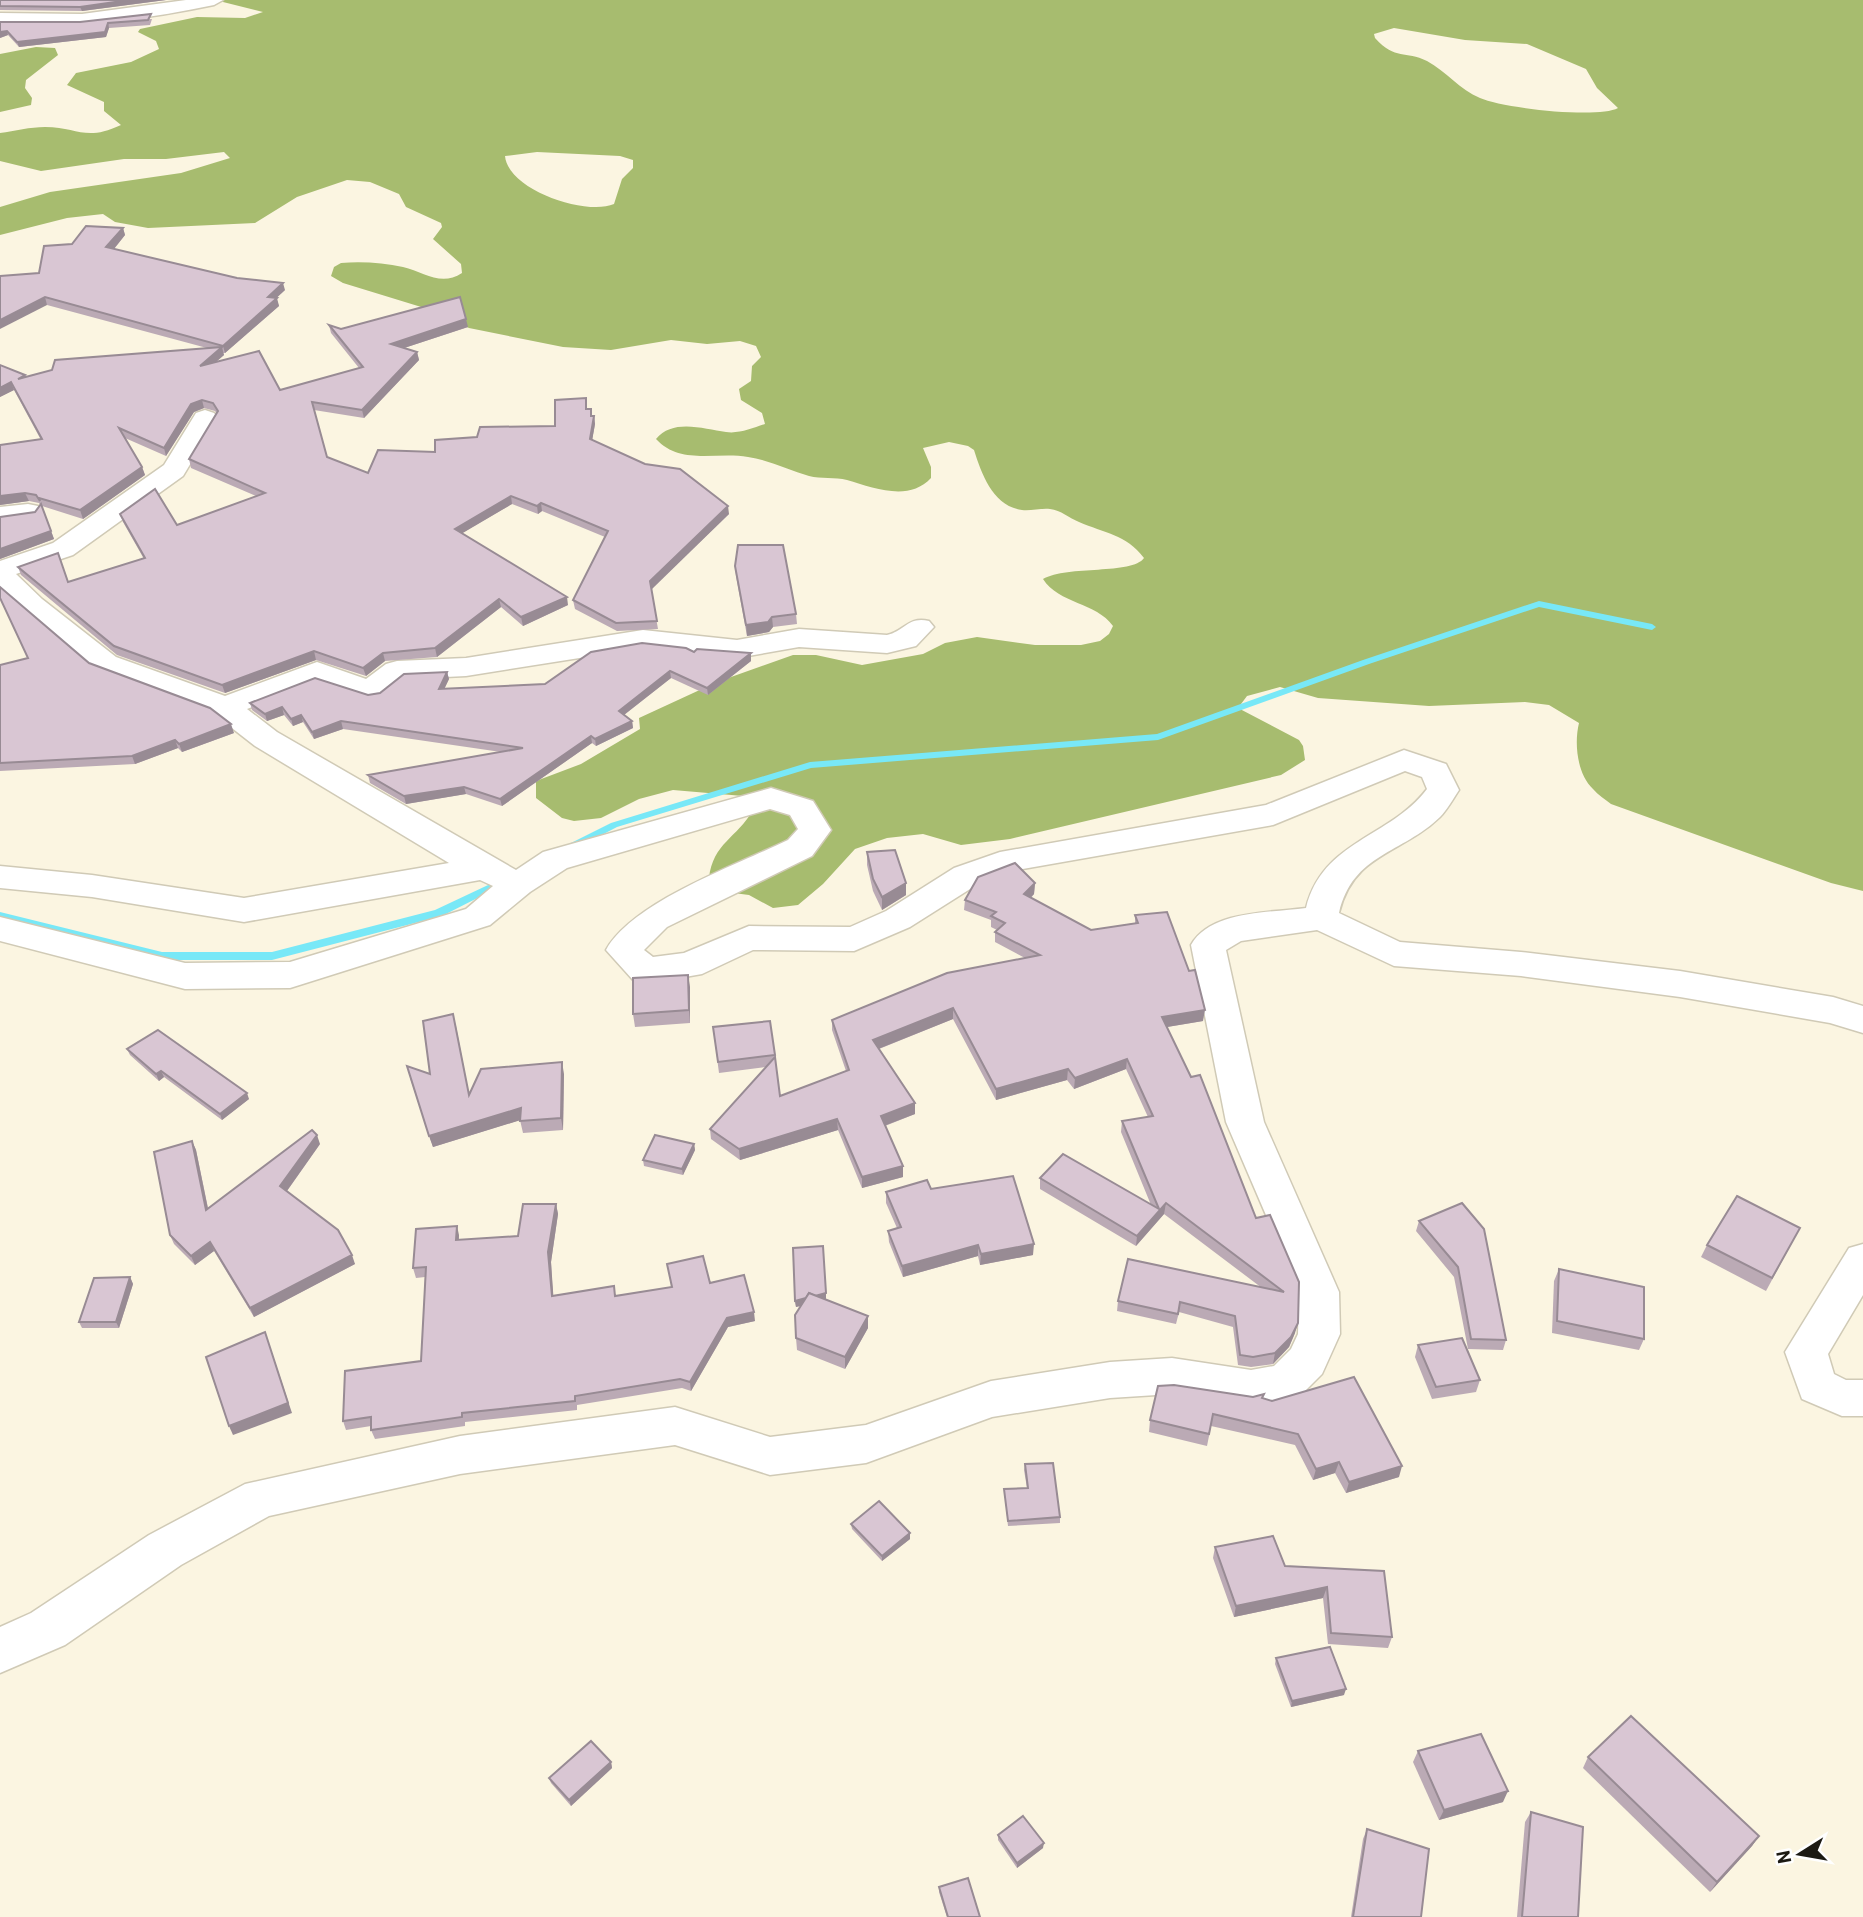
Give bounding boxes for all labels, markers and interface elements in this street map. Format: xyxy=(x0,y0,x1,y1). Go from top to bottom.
north arrow xyxy=(1765,1819,1835,1889)
text: N xyxy=(1770,1849,1795,1866)

